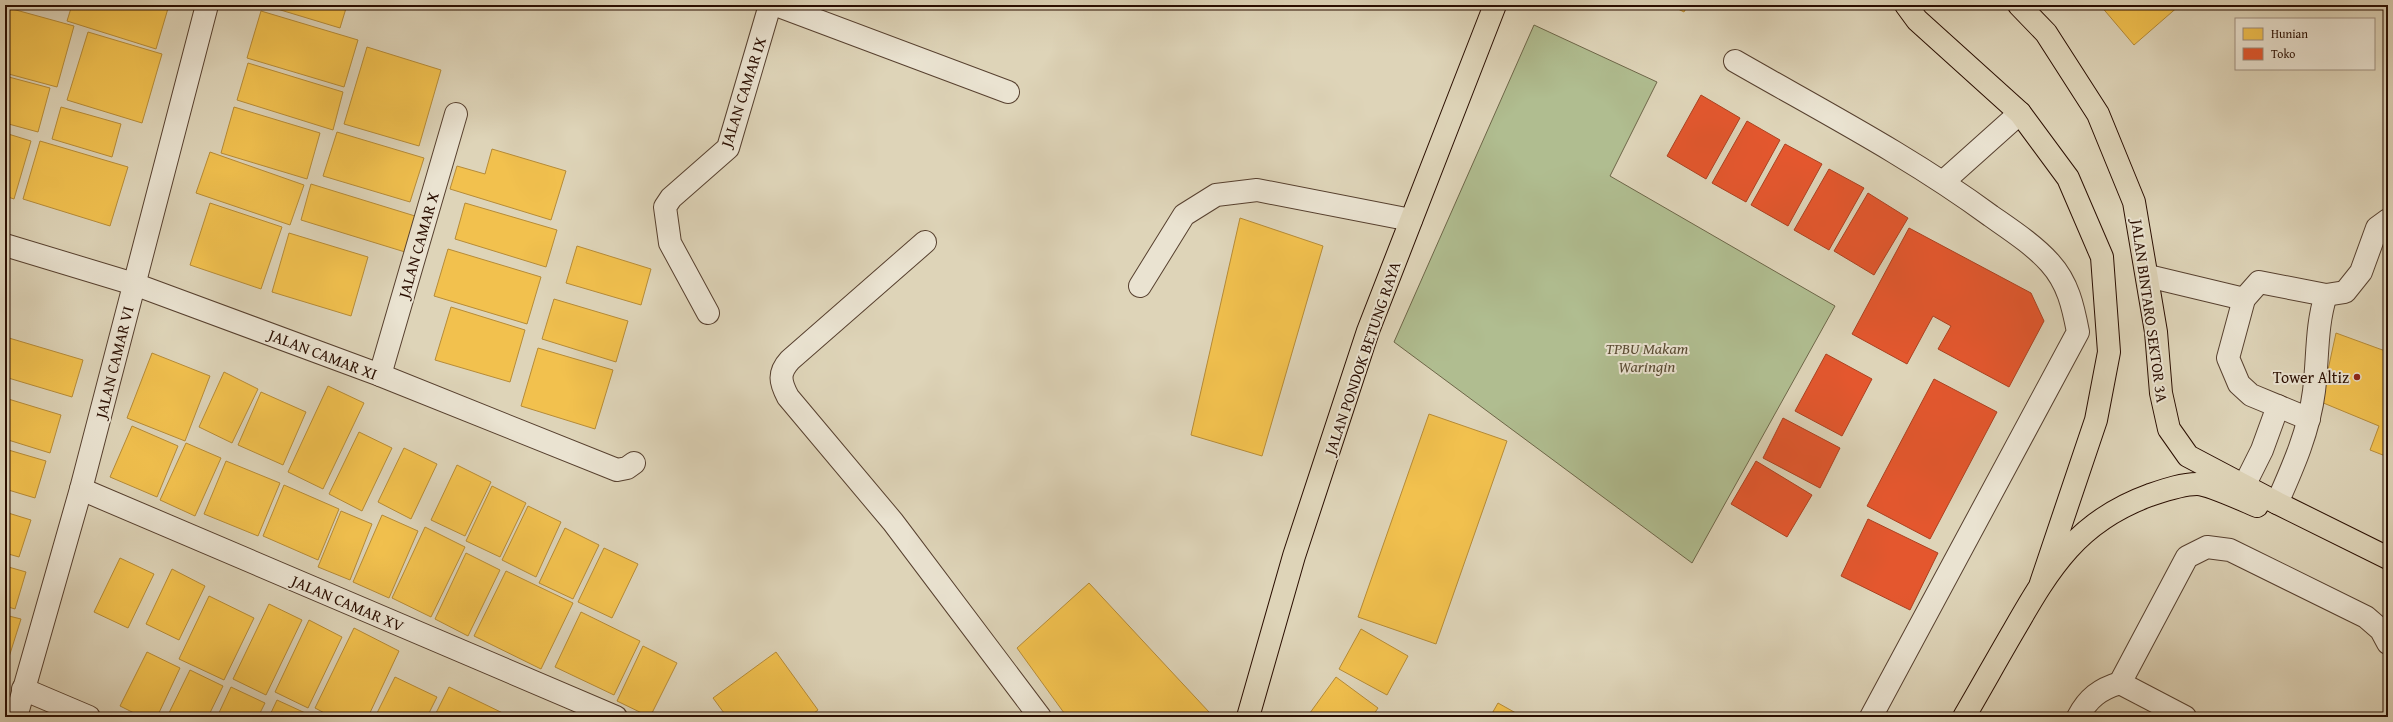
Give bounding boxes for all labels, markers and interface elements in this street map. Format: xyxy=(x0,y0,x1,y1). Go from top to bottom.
legend xyxy=(2235,18,2375,70)
text: Hunian xyxy=(2271,25,2308,42)
street label: JALAN CAMAR IX xyxy=(713,34,772,152)
text: Toko xyxy=(2271,45,2295,62)
street label: JALAN CAMAR X xyxy=(391,189,445,303)
street label: JALAN BINTARO SEKTOR 3A xyxy=(2125,216,2175,405)
street label: JALAN PONDOK BETUNG RAYA xyxy=(1317,258,1407,460)
street label: JALAN CAMAR VI xyxy=(88,303,140,423)
street label: JALAN CAMAR XI xyxy=(263,322,381,386)
park label: TPBU Makam Waringin xyxy=(1605,336,1689,378)
place label: Tower Altiz xyxy=(2273,365,2349,389)
marker: Tower Altiz xyxy=(2352,372,2362,382)
street label: JALAN CAMAR XV xyxy=(286,568,408,638)

